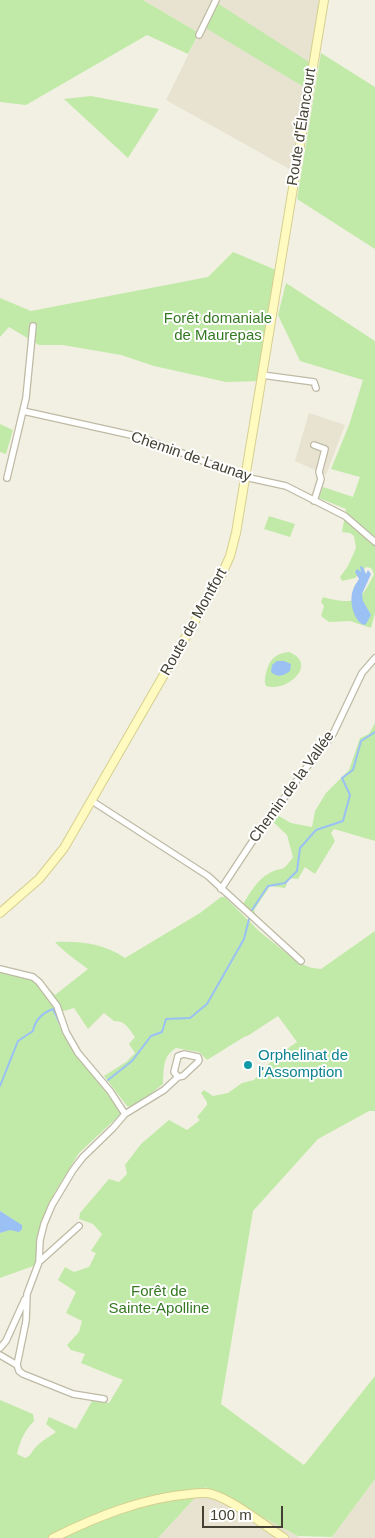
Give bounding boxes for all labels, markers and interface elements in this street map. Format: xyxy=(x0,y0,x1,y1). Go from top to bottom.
street label: Route d'Élancourt xyxy=(284,67,320,187)
park label: Forêt domaniale de Maurepas xyxy=(164,310,272,345)
street label: Chemin de Launay xyxy=(129,428,253,486)
street label: Route de Montfort xyxy=(157,565,231,679)
street label: Chemin de la Vallée xyxy=(246,728,338,846)
place label: Orphelinat de l'Assomption xyxy=(258,1047,348,1082)
marker: Orphelinat de l'Assomption xyxy=(242,1059,254,1071)
park label: Forêt de Sainte-Apolline xyxy=(109,1283,209,1318)
scale bar xyxy=(205,1496,286,1528)
text: 100 m xyxy=(210,1506,252,1523)

